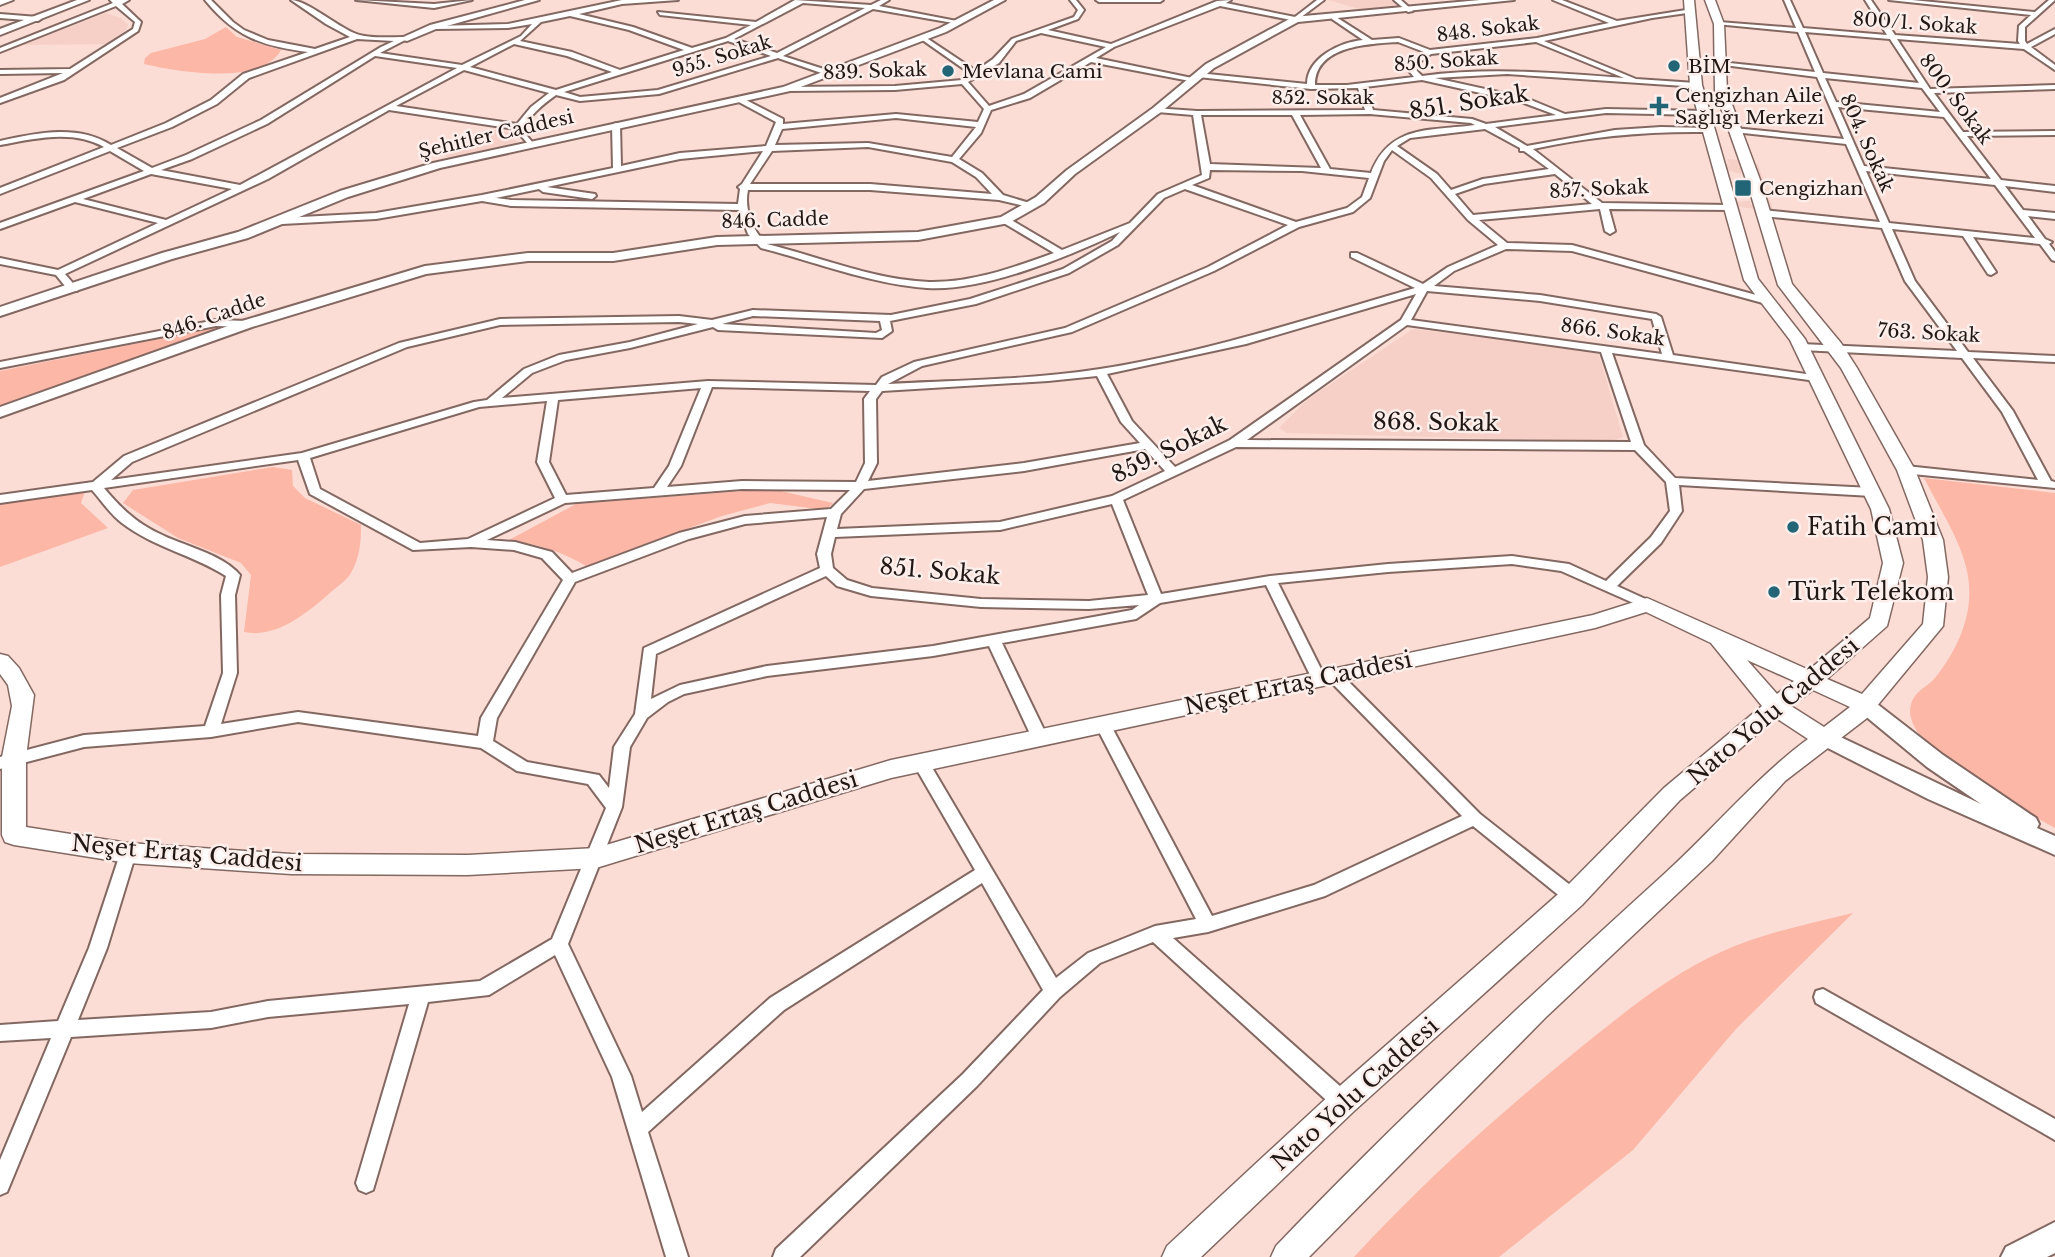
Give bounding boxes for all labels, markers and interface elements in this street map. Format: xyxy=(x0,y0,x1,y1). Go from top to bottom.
street label: 800/1. Sokak xyxy=(1852,7,1978,39)
street label: 848. Sokak xyxy=(1435,11,1541,47)
street label: 955. Sokak xyxy=(670,30,775,82)
street label: 850. Sokak xyxy=(1393,46,1499,76)
street label: 800. Sokak xyxy=(1915,49,1998,149)
place label: BİM xyxy=(1688,55,1731,78)
street label: 839. Sokak xyxy=(823,58,928,84)
marker: BİM xyxy=(1666,58,1682,74)
place label: Mevlana Cami xyxy=(962,60,1103,83)
marker: Mevlana Cami xyxy=(940,63,956,79)
street label: 851. Sokak xyxy=(1407,79,1532,125)
place label: Cengizhan Aile Sağlığı Merkezi xyxy=(1675,84,1825,129)
street label: 852. Sokak xyxy=(1271,86,1375,109)
street label: 804. Sokak xyxy=(1835,90,1899,196)
marker: Cengizhan Aile Sağlığı Merkezi xyxy=(1649,96,1669,116)
street label: Şehitler Caddesi xyxy=(416,105,576,163)
street label: 857. Sokak xyxy=(1549,175,1650,203)
place label: Cengizhan xyxy=(1759,177,1863,200)
marker: Cengizhan xyxy=(1733,178,1753,198)
street label: 846. Cadde xyxy=(721,207,829,233)
street label: 846. Cadde xyxy=(159,288,269,344)
street label: 866. Sokak xyxy=(1559,313,1667,351)
street label: 763. Sokak xyxy=(1877,319,1981,347)
street label: 868. Sokak xyxy=(1373,407,1500,437)
street label: 859. Sokak xyxy=(1107,409,1232,489)
place label: Fatih Cami xyxy=(1807,513,1937,541)
marker: Fatih Cami xyxy=(1785,519,1801,535)
street label: 851. Sokak xyxy=(879,552,1002,590)
place label: Türk Telekom xyxy=(1788,578,1954,606)
marker: Türk Telekom xyxy=(1766,584,1782,600)
street label: Nato Yolu Caddesi xyxy=(1682,631,1864,791)
street label: Neşet Ertaş Caddesi xyxy=(1182,645,1415,721)
street label: Neşet Ertaş Caddesi xyxy=(631,765,861,859)
street label: Neşet Ertaş Caddesi xyxy=(70,829,304,877)
street label: Nato Yolu Caddesi xyxy=(1266,1012,1444,1176)

